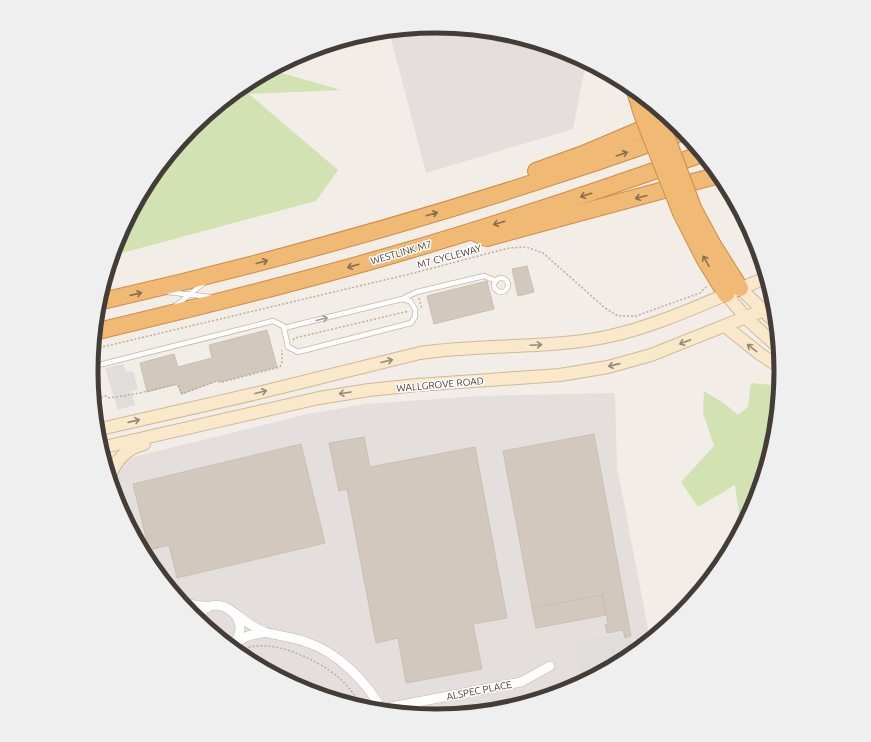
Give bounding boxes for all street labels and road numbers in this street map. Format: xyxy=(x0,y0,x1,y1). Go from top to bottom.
street label: WESTLINK M7 xyxy=(369,238,433,266)
street label: M7 CYCLEWAY xyxy=(416,243,483,270)
street label: WALLGROVE ROAD xyxy=(396,375,484,394)
street label: ALSPEC PLACE xyxy=(445,679,513,702)

